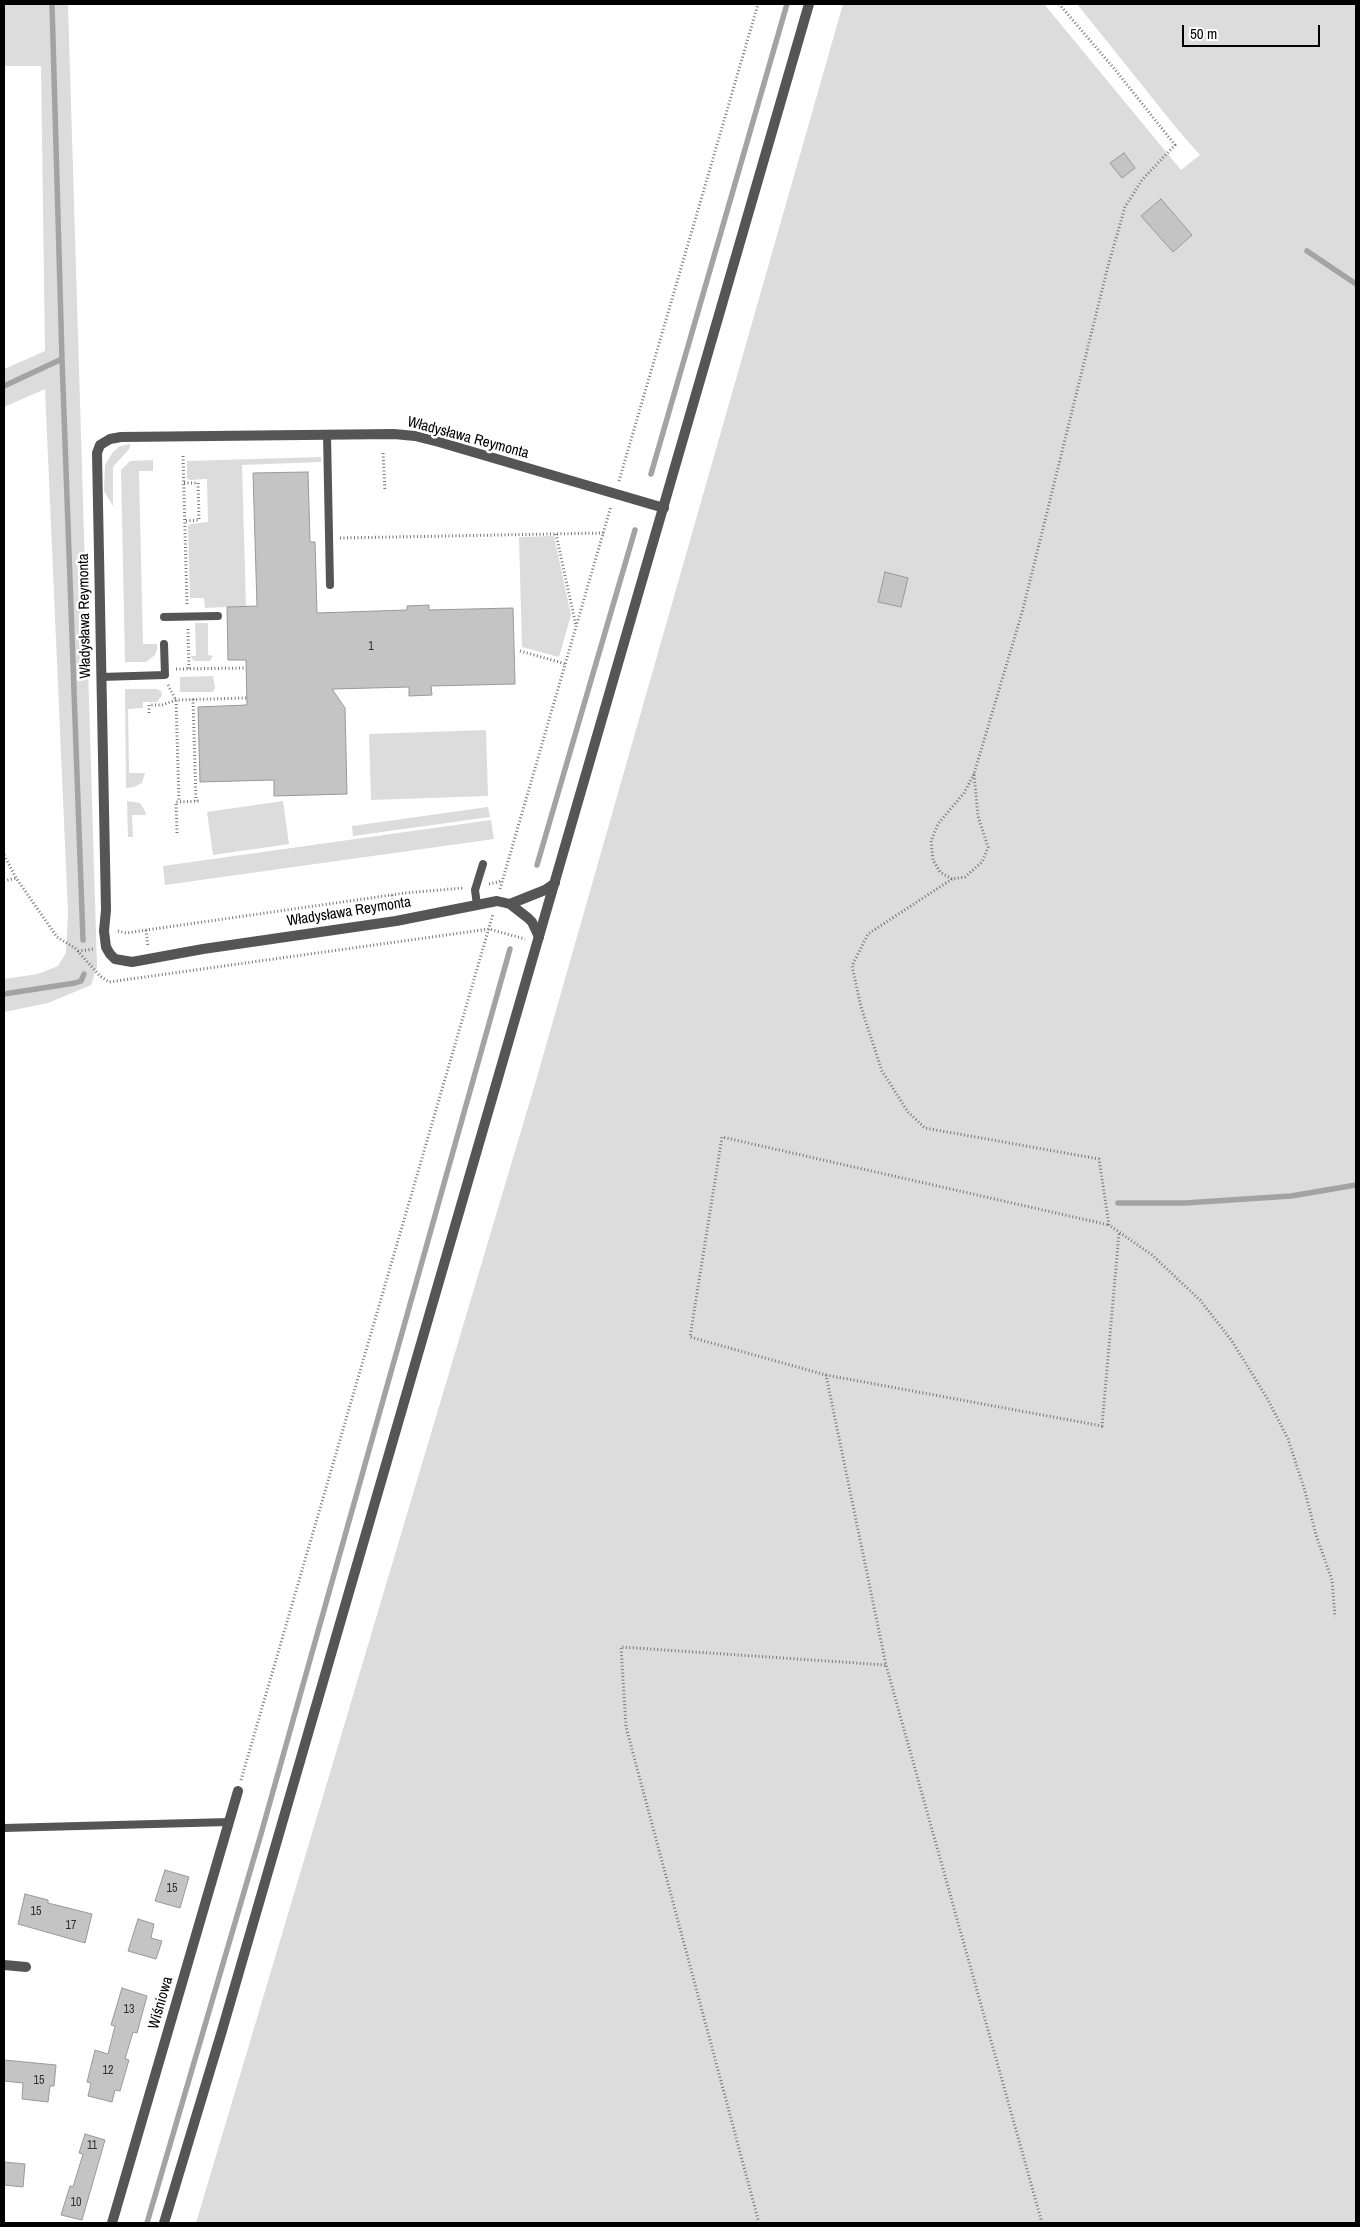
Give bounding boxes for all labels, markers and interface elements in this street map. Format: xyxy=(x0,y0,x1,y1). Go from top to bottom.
scale bar xyxy=(1185,15,1322,47)
text: 50 m xyxy=(1190,23,1217,44)
street label: Władysława Reymonta xyxy=(405,413,531,463)
street label: Władysława Reymonta xyxy=(75,553,95,679)
house number: 1 xyxy=(368,640,374,654)
street label: Władysława Reymonta xyxy=(286,893,412,931)
house number: 15 xyxy=(167,1882,177,1896)
house number: 15 xyxy=(31,1905,41,1919)
house number: 17 xyxy=(66,1919,76,1933)
street label: Wiśniowa xyxy=(145,1975,177,2031)
house number: 13 xyxy=(124,2003,134,2017)
house number: 12 xyxy=(103,2064,113,2078)
house number: 15 xyxy=(34,2074,44,2088)
house number: 11 xyxy=(87,2139,97,2153)
house number: 10 xyxy=(71,2196,81,2210)

